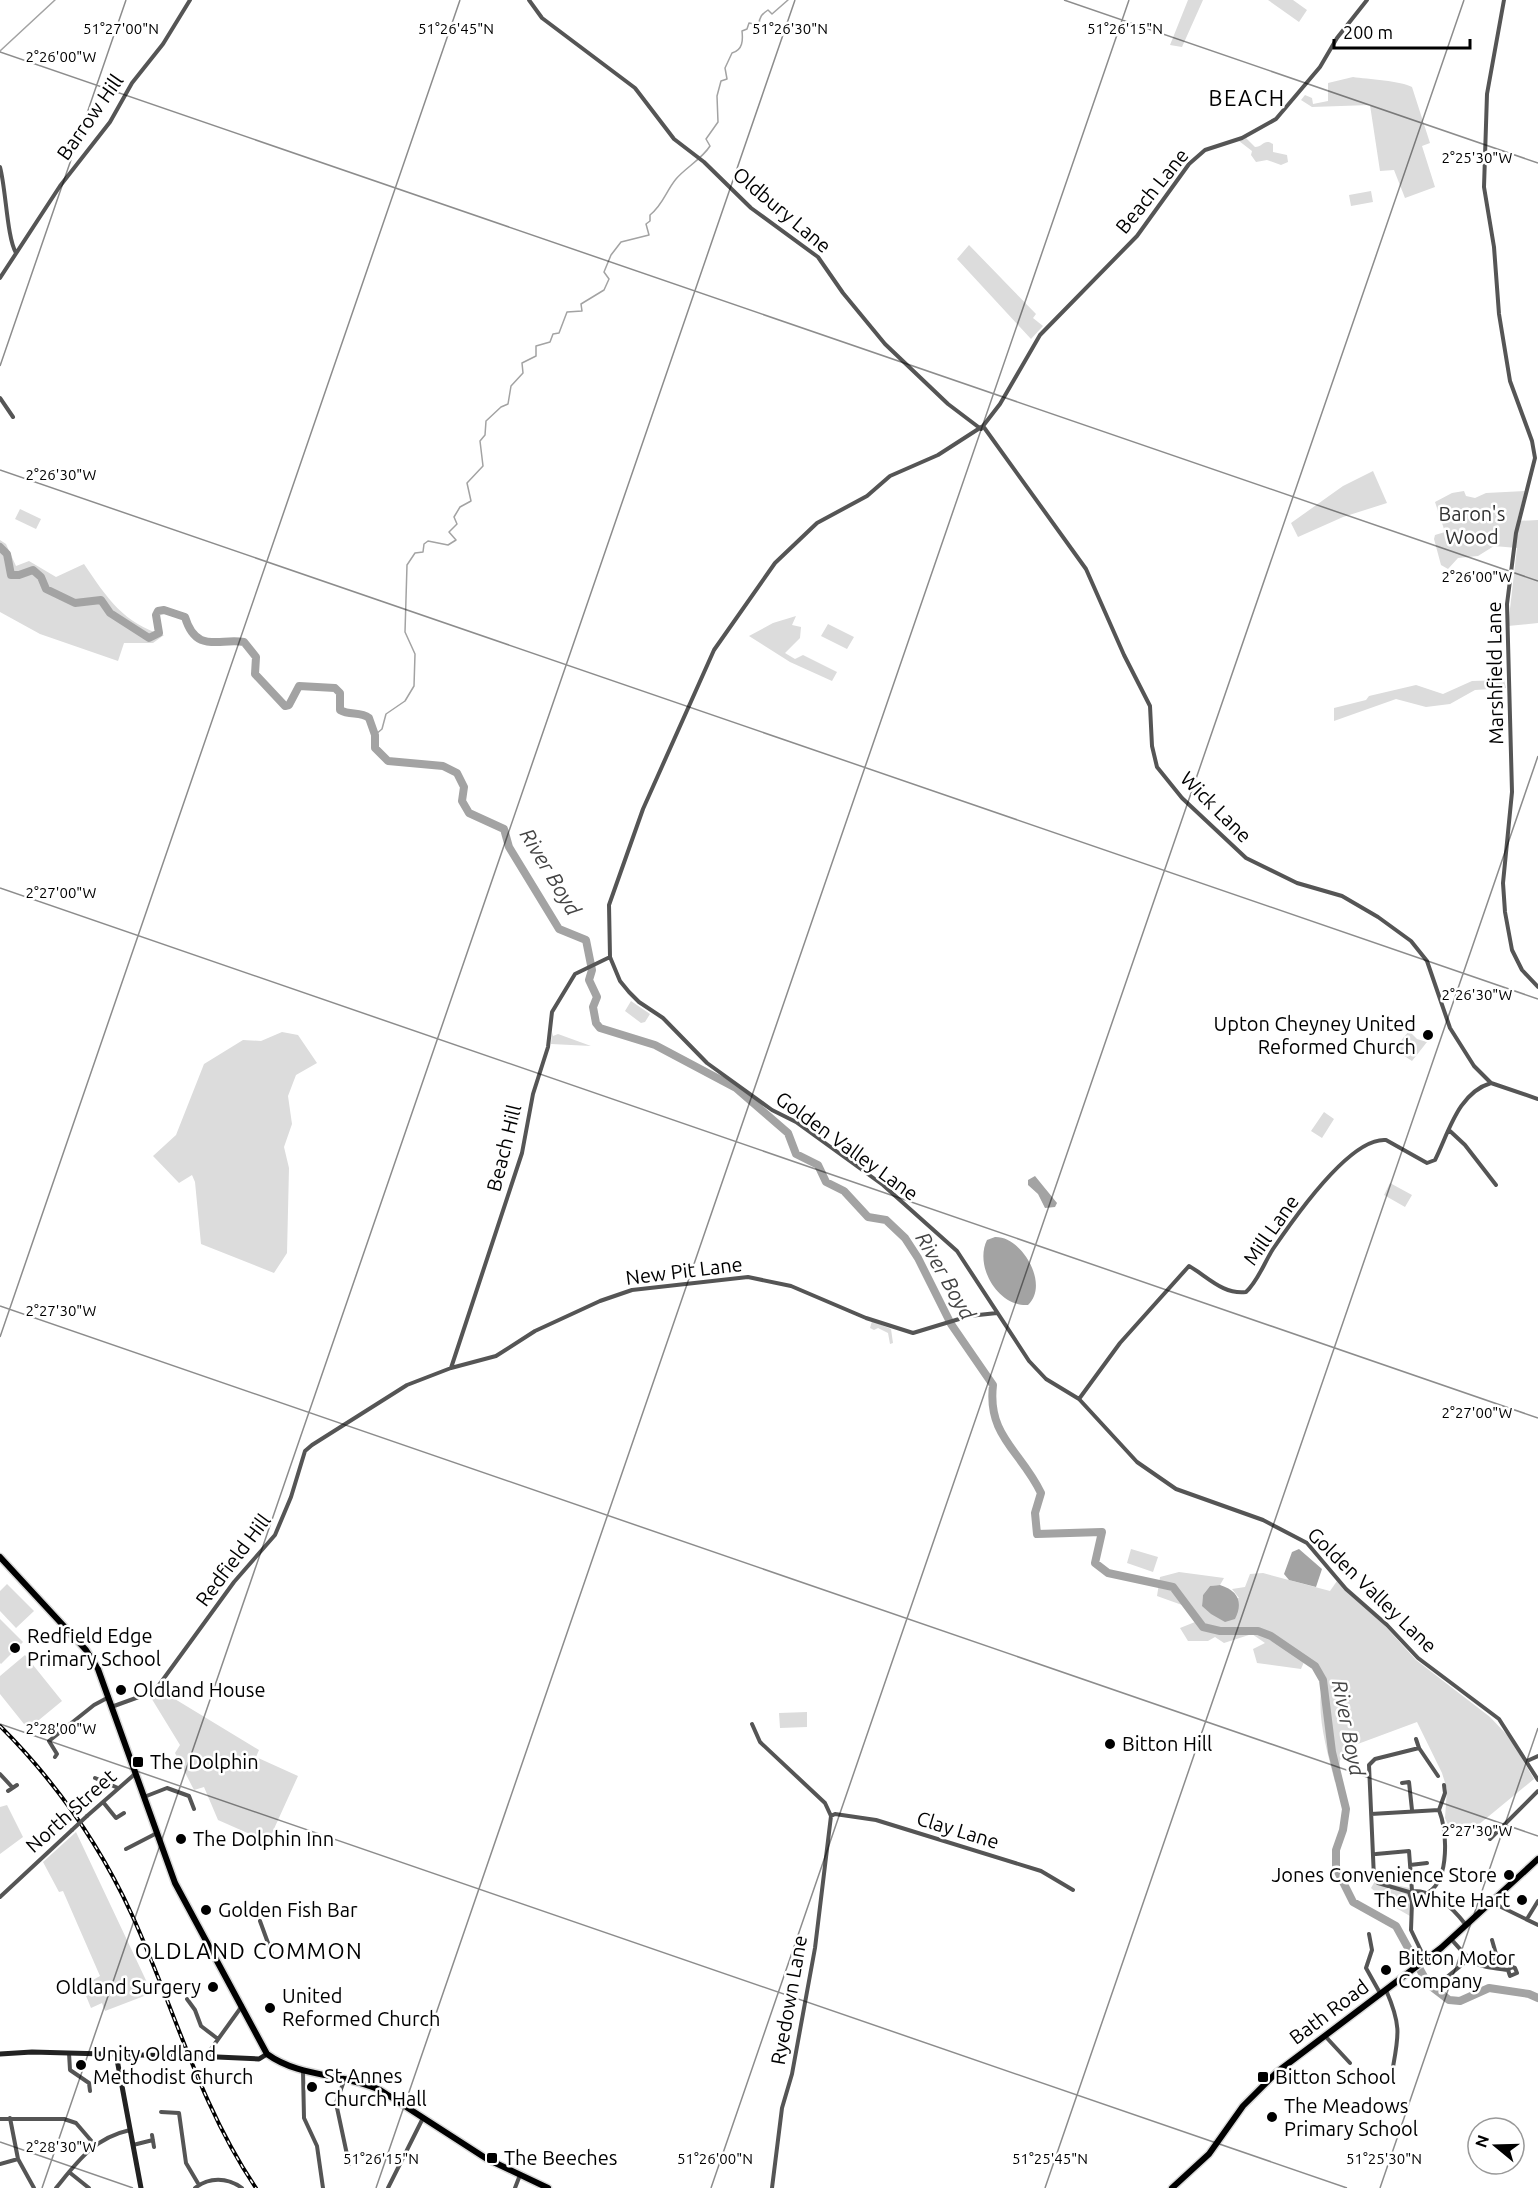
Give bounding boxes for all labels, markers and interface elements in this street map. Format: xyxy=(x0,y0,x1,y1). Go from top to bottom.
scale bar xyxy=(1334,12,1470,50)
text: 51°27'00"N xyxy=(83,20,159,37)
text: 51°26'45"N xyxy=(418,20,494,37)
text: 51°26'30"N xyxy=(752,20,828,37)
text: 51°26'15"N xyxy=(1087,20,1163,37)
text: 200 m xyxy=(1343,22,1393,42)
text: 2°26'00"W xyxy=(26,48,97,65)
street label: Barrow Hill xyxy=(52,69,127,164)
district label: BEACH xyxy=(1208,85,1286,110)
street label: Beach Lane xyxy=(1110,144,1193,238)
text: 2°25'30"W xyxy=(1442,149,1513,166)
street label: Oldbury Lane xyxy=(729,162,836,257)
text: 2°26'30"W xyxy=(26,466,97,483)
park label: Baron's Wood xyxy=(1439,502,1505,548)
text: 2°26'00"W xyxy=(1442,568,1513,585)
street label: Marshfield Lane xyxy=(1482,601,1507,745)
street label: Wick Lane xyxy=(1176,766,1257,847)
water label: River Boyd xyxy=(516,824,587,920)
text: 2°27'00"W xyxy=(26,884,97,901)
text: 2°26'30"W xyxy=(1442,986,1513,1003)
place label: Upton Cheyney United Reformed Church xyxy=(1214,1012,1416,1058)
marker: Upton Cheyney United Reformed Church xyxy=(1421,1028,1435,1042)
street label: Golden Valley Lane xyxy=(772,1086,923,1205)
street label: Beach Hill xyxy=(482,1102,525,1194)
street label: Mill Lane xyxy=(1238,1190,1303,1269)
water label: River Boyd xyxy=(911,1227,981,1325)
street label: New Pit Lane xyxy=(624,1252,744,1289)
text: 2°27'30"W xyxy=(26,1302,97,1319)
text: 2°27'00"W xyxy=(1442,1404,1513,1421)
street label: Redfield Hill xyxy=(190,1509,275,1610)
street label: Golden Valley Lane xyxy=(1303,1522,1442,1657)
place label: Redfield Edge Primary School xyxy=(27,1624,161,1670)
marker: Redfield Edge Primary School xyxy=(8,1641,22,1655)
place label: Oldland House xyxy=(133,1678,266,1701)
water label: River Boyd xyxy=(1328,1678,1370,1779)
marker: Oldland House xyxy=(114,1683,128,1697)
text: 2°28'00"W xyxy=(26,1720,97,1737)
place label: Bitton Hill xyxy=(1122,1732,1212,1755)
marker: Bitton Hill xyxy=(1103,1737,1117,1751)
place label: The Dolphin xyxy=(150,1750,259,1773)
marker: The Dolphin xyxy=(131,1755,145,1769)
street label: North Street xyxy=(21,1764,121,1857)
street label: Clay Lane xyxy=(914,1806,1002,1853)
text: 2°27'30"W xyxy=(1442,1822,1513,1839)
place label: The Dolphin Inn xyxy=(193,1827,334,1850)
marker: The Dolphin Inn xyxy=(174,1832,188,1846)
place label: Jones Convenience Store xyxy=(1271,1863,1497,1886)
marker: Jones Convenience Store xyxy=(1502,1868,1516,1882)
place label: The White Hart xyxy=(1374,1888,1510,1911)
marker: The White Hart xyxy=(1515,1893,1529,1907)
place label: Golden Fish Bar xyxy=(218,1898,358,1921)
marker: Golden Fish Bar xyxy=(199,1903,213,1917)
street label: Ryedown Lane xyxy=(766,1933,811,2066)
district label: OLDLAND COMMON xyxy=(135,1938,363,1963)
place label: Bitton Motor Company xyxy=(1398,1946,1516,1992)
marker: Bitton Motor Company xyxy=(1379,1963,1393,1977)
street label: Bath Road xyxy=(1285,1974,1373,2049)
place label: Oldland Surgery xyxy=(56,1975,201,1998)
marker: Oldland Surgery xyxy=(206,1980,220,1994)
place label: United Reformed Church xyxy=(282,1984,440,2030)
marker: United Reformed Church xyxy=(263,2001,277,2015)
place label: Unity Oldland Methodist Church xyxy=(93,2042,253,2088)
marker: Unity Oldland Methodist Church xyxy=(74,2058,88,2072)
place label: St Annes Church Hall xyxy=(324,2064,427,2110)
place label: Bitton School xyxy=(1275,2065,1396,2088)
marker: Bitton School xyxy=(1256,2070,1270,2084)
marker: St Annes Church Hall xyxy=(305,2080,319,2094)
place label: The Meadows Primary School xyxy=(1284,2094,1418,2140)
marker: The Meadows Primary School xyxy=(1265,2110,1279,2124)
north arrow xyxy=(1466,2116,1526,2176)
text: N xyxy=(1471,2133,1492,2150)
text: 2°28'30"W xyxy=(26,2138,97,2155)
place label: The Beeches xyxy=(504,2146,617,2169)
text: 51°26'15"N xyxy=(343,2150,419,2167)
text: 51°26'00"N xyxy=(677,2150,753,2167)
text: 51°25'45"N xyxy=(1012,2150,1088,2167)
text: 51°25'30"N xyxy=(1346,2150,1422,2167)
marker: The Beeches xyxy=(485,2151,499,2165)

